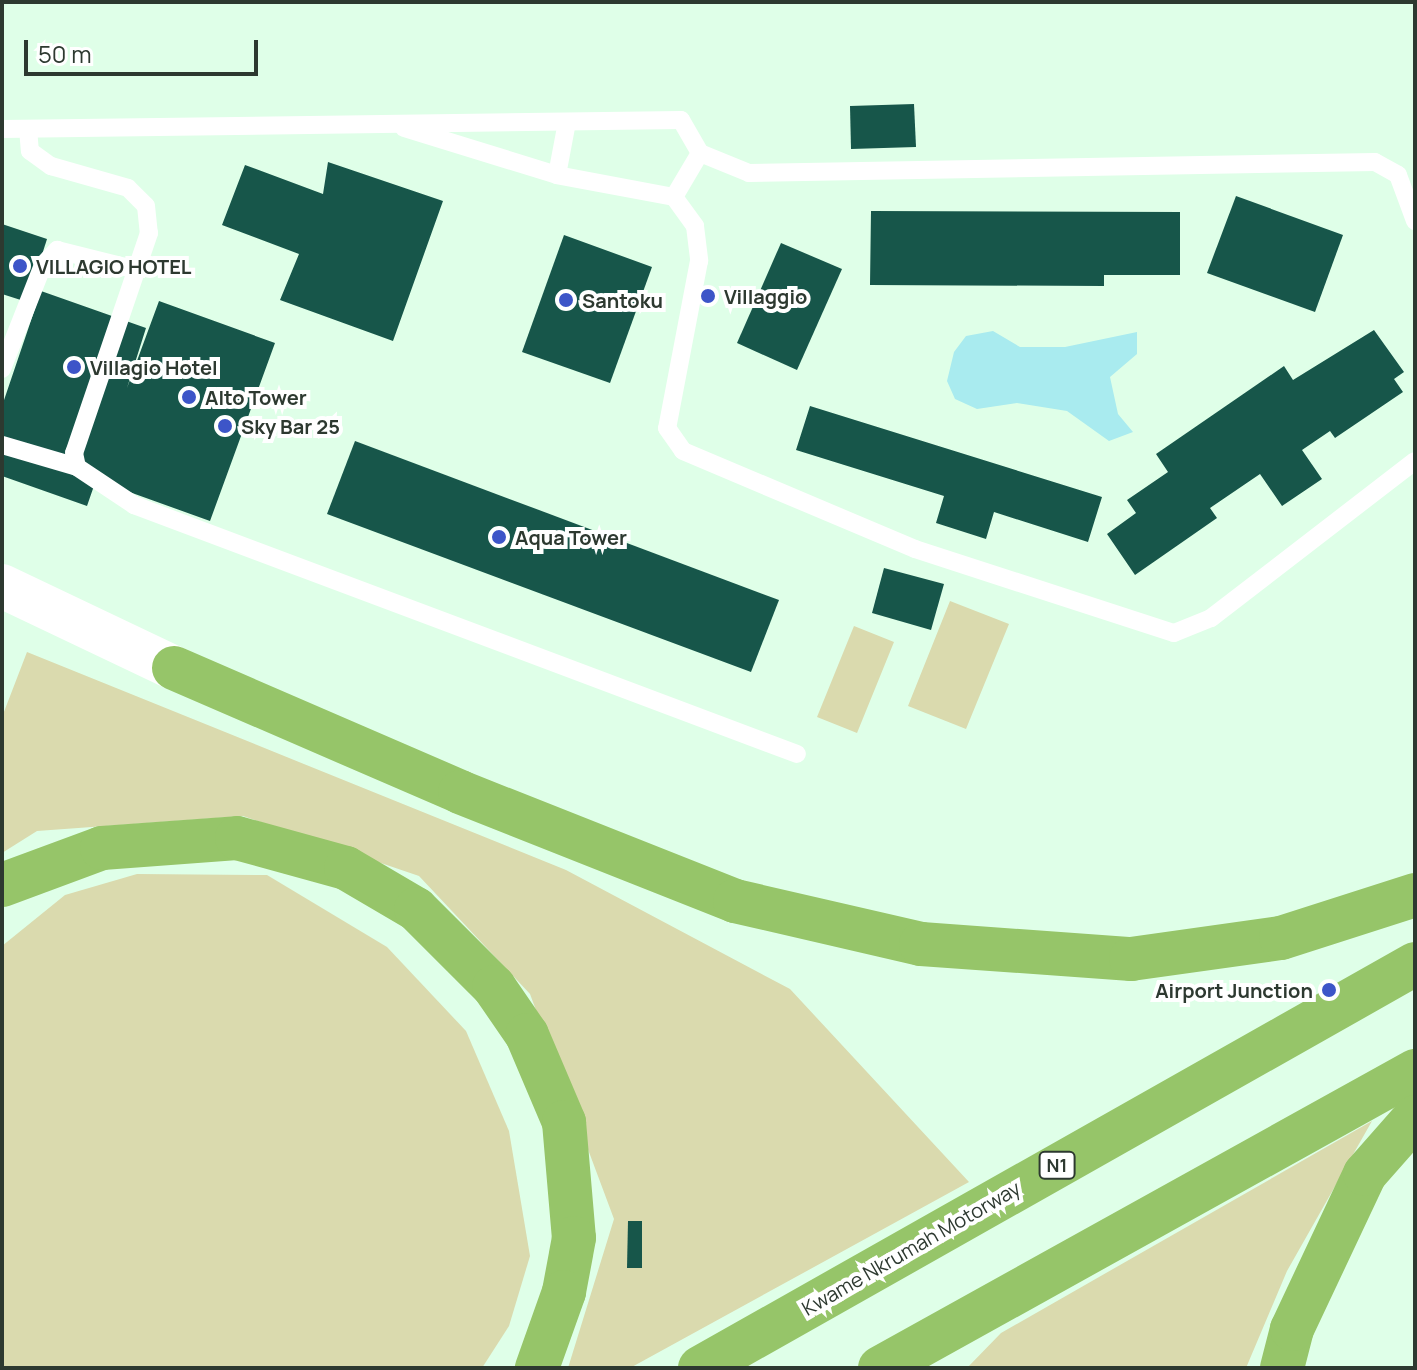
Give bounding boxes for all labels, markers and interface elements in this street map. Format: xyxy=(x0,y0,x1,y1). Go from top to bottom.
scale bar xyxy=(28,24,262,74)
text: 50 m xyxy=(38,37,92,70)
place label: VILLAGIO HOTEL xyxy=(36,254,192,278)
marker: VILLAGIO HOTEL xyxy=(11,257,29,275)
place label: Villaggio xyxy=(724,284,807,308)
marker: Villaggio xyxy=(699,287,717,305)
place label: Santoku xyxy=(582,288,663,312)
marker: Santoku xyxy=(557,291,575,309)
place label: Villagio Hotel xyxy=(90,355,218,379)
marker: Villagio Hotel xyxy=(65,358,83,376)
place label: Alto Tower xyxy=(205,385,307,409)
marker: Alto Tower xyxy=(180,388,198,406)
place label: Sky Bar 25 xyxy=(241,414,340,438)
marker: Sky Bar 25 xyxy=(216,417,234,435)
place label: Aqua Tower xyxy=(515,525,627,549)
marker: Aqua Tower xyxy=(490,528,508,546)
place label: Airport Junction xyxy=(1155,978,1313,1002)
marker: Airport Junction xyxy=(1320,981,1338,999)
road number: N1 xyxy=(1037,1151,1077,1179)
street label: Kwame Nkrumah Motorway xyxy=(798,1176,1024,1320)

